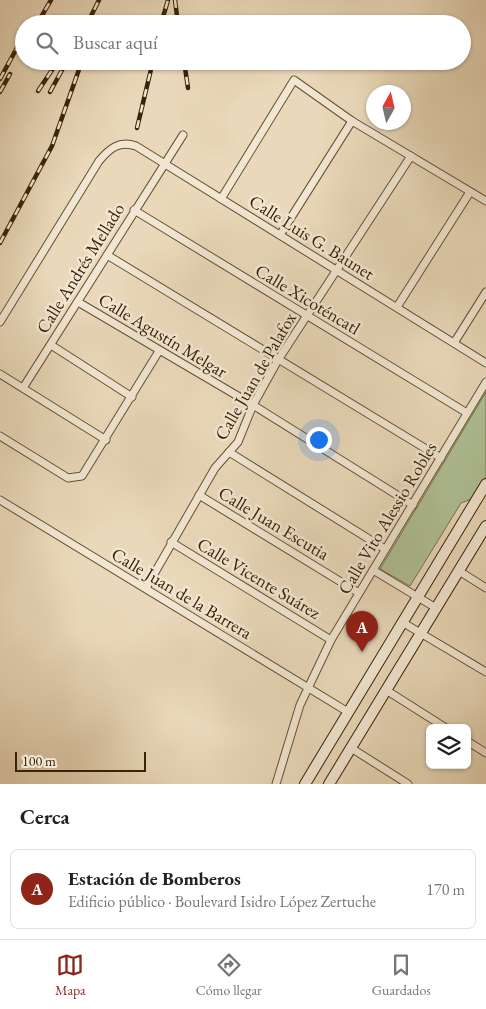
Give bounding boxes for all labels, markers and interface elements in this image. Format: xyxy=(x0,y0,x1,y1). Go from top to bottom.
search box xyxy=(15,15,471,70)
icon: search xyxy=(33,29,61,57)
text: Buscar aquí xyxy=(73,30,158,55)
north arrow xyxy=(366,85,411,130)
street label: Calle Luis G. Baunet xyxy=(245,189,379,285)
street label: Calle Andrés Mellado xyxy=(31,198,129,337)
street label: Calle Xicoténcatl xyxy=(251,259,365,339)
street label: Calle Agustín Melgar xyxy=(94,287,232,383)
street label: Calle Juan de Palafox xyxy=(209,308,301,444)
your location xyxy=(306,427,332,453)
street label: Calle Vito Alessio Robles xyxy=(332,437,442,598)
street label: Calle Juan Escutia xyxy=(214,481,334,566)
street label: Calle Vicente Suárez xyxy=(193,532,325,624)
street label: Calle Juan de la Barrera xyxy=(108,542,257,644)
pin: A xyxy=(346,611,378,652)
map controls xyxy=(426,724,471,769)
button: layers xyxy=(426,724,471,769)
scale bar xyxy=(15,749,146,772)
text: 100 m xyxy=(22,752,56,770)
text: Cerca xyxy=(20,803,70,830)
text: Estación de Bomberos xyxy=(68,866,241,891)
text: A xyxy=(31,879,43,900)
text: 170 m xyxy=(426,879,465,900)
text: Edificio público · Boulevard Isidro López Zertuche xyxy=(68,891,376,912)
tab: Mapa xyxy=(55,951,86,999)
tab: Cómo llegar xyxy=(196,951,262,999)
tab: Guardados xyxy=(372,951,431,999)

